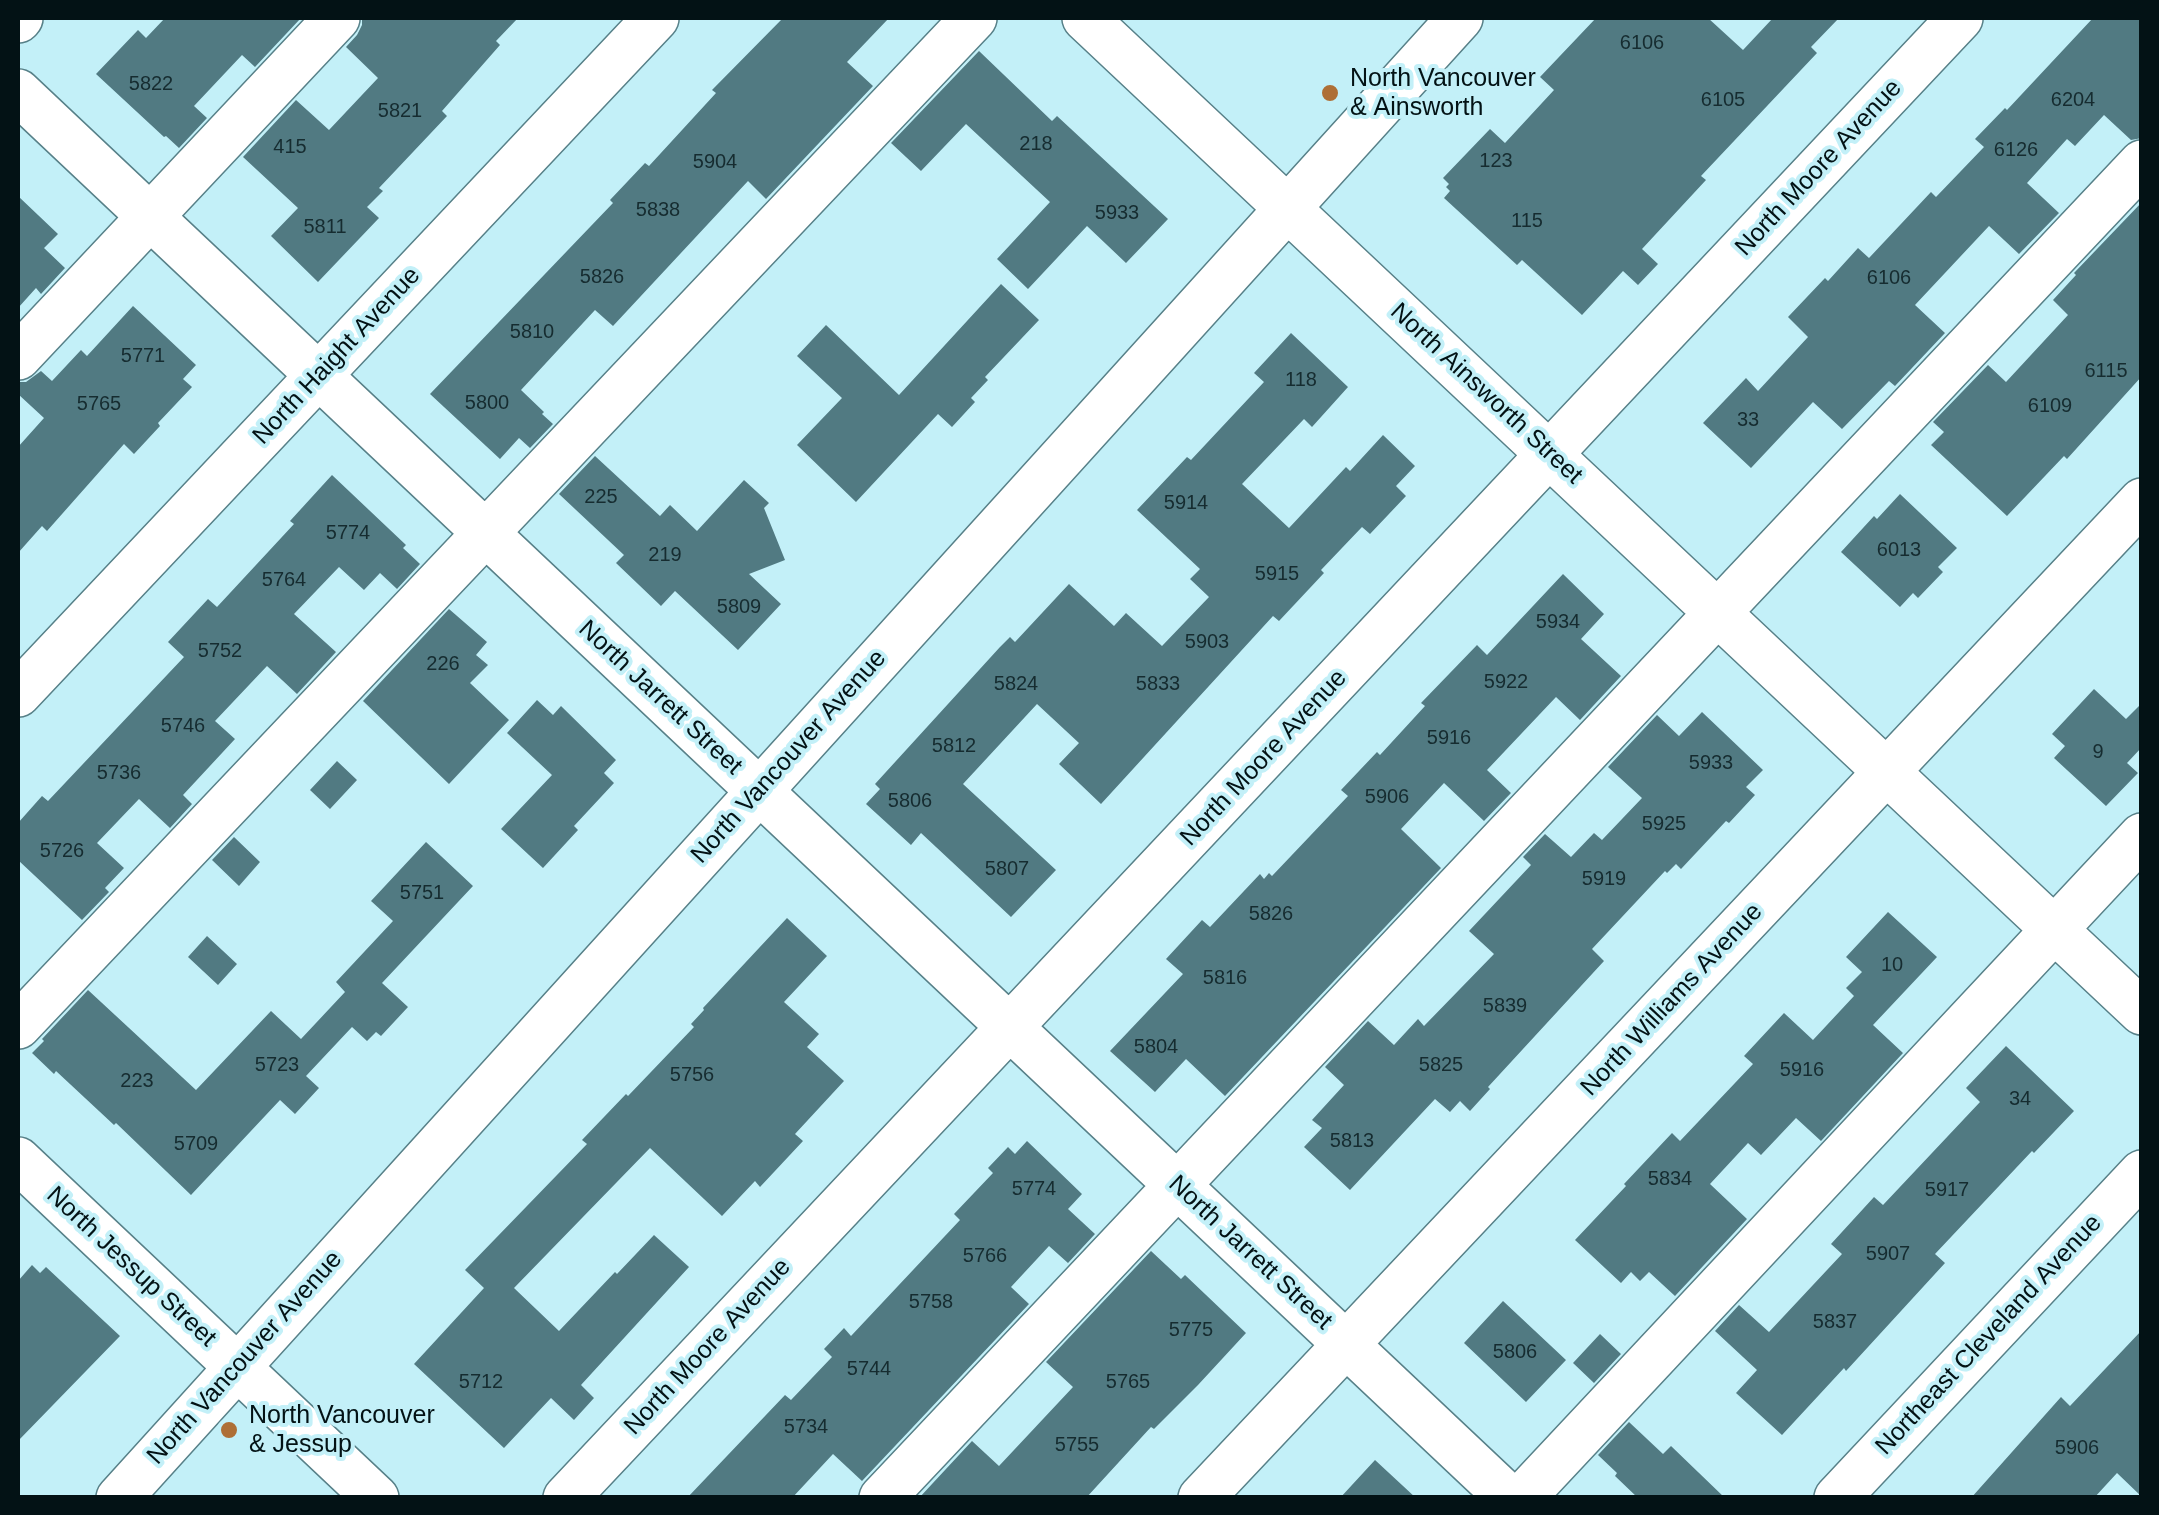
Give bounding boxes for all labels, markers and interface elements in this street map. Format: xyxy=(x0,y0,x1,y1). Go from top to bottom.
house number: 6106 xyxy=(1620,31,1664,55)
place label: North Vancouver & Ainsworth xyxy=(1350,64,1536,123)
house number: 5822 xyxy=(129,72,173,96)
street label: North Moore Avenue xyxy=(1730,74,1908,262)
marker: North Vancouver & Ainsworth xyxy=(1319,82,1341,104)
house number: 6105 xyxy=(1701,88,1745,112)
house number: 6204 xyxy=(2051,88,2095,112)
house number: 5821 xyxy=(378,99,422,123)
house number: 218 xyxy=(1019,132,1053,156)
house number: 415 xyxy=(273,135,307,159)
house number: 6126 xyxy=(1994,138,2038,162)
house number: 123 xyxy=(1479,149,1513,173)
house number: 5904 xyxy=(693,150,737,174)
house number: 5838 xyxy=(636,198,680,222)
house number: 5933 xyxy=(1095,201,1139,225)
house number: 115 xyxy=(1511,209,1543,233)
house number: 5811 xyxy=(303,215,347,239)
street label: North Haight Avenue xyxy=(247,261,427,451)
house number: 5826 xyxy=(580,265,624,289)
house number: 6106 xyxy=(1867,266,1911,290)
street label: North Ainsworth Street xyxy=(1384,297,1588,491)
house number: 5810 xyxy=(510,320,554,344)
house number: 5771 xyxy=(121,344,165,368)
house number: 6115 xyxy=(2084,359,2128,383)
house number: 118 xyxy=(1285,368,1317,392)
house number: 5800 xyxy=(465,391,509,415)
house number: 5765 xyxy=(77,392,121,416)
house number: 6109 xyxy=(2028,394,2072,418)
house number: 33 xyxy=(1737,408,1759,432)
house number: 225 xyxy=(584,485,618,509)
house number: 5914 xyxy=(1164,491,1208,515)
house number: 5774 xyxy=(326,521,370,545)
house number: 6013 xyxy=(1877,538,1921,562)
house number: 219 xyxy=(648,543,682,567)
house number: 5915 xyxy=(1255,562,1299,586)
house number: 5764 xyxy=(262,568,306,592)
house number: 5809 xyxy=(717,595,761,619)
house number: 5934 xyxy=(1536,610,1580,634)
street label: North Jarrett Street xyxy=(572,615,748,781)
house number: 5903 xyxy=(1185,630,1229,654)
house number: 5752 xyxy=(198,639,242,663)
street label: North Vancouver Avenue xyxy=(685,644,893,870)
house number: 226 xyxy=(426,652,460,676)
street label: North Moore Avenue xyxy=(1175,664,1353,852)
house number: 5922 xyxy=(1484,670,1528,694)
house number: 5824 xyxy=(994,672,1038,696)
house number: 5833 xyxy=(1136,672,1180,696)
house number: 5746 xyxy=(161,714,205,738)
house number: 5916 xyxy=(1427,726,1471,750)
house number: 5812 xyxy=(932,734,976,758)
house number: 9 xyxy=(2092,740,2104,764)
house number: 5933 xyxy=(1689,751,1733,775)
house number: 5736 xyxy=(97,761,141,785)
house number: 5906 xyxy=(1365,785,1409,809)
house number: 5806 xyxy=(888,789,932,813)
house number: 5925 xyxy=(1642,812,1686,836)
house number: 5726 xyxy=(40,839,84,863)
house number: 5807 xyxy=(985,857,1029,881)
house number: 5919 xyxy=(1582,867,1626,891)
house number: 5751 xyxy=(400,881,444,905)
street label: North Williams Avenue xyxy=(1575,897,1769,1103)
house number: 5826 xyxy=(1249,902,1293,926)
house number: 10 xyxy=(1881,953,1903,977)
house number: 5816 xyxy=(1203,966,1247,990)
house number: 5839 xyxy=(1483,994,1527,1018)
house number: 5804 xyxy=(1134,1035,1178,1059)
house number: 5723 xyxy=(255,1053,299,1077)
house number: 5825 xyxy=(1419,1053,1463,1077)
house number: 5916 xyxy=(1780,1058,1824,1082)
house number: 5756 xyxy=(670,1063,714,1087)
house number: 223 xyxy=(120,1069,154,1093)
house number: 34 xyxy=(2009,1087,2031,1111)
house number: 5813 xyxy=(1330,1129,1374,1153)
house number: 5709 xyxy=(174,1132,218,1156)
house number: 5834 xyxy=(1648,1167,1692,1191)
street label: North Jarrett Street xyxy=(1162,1170,1338,1336)
house number: 5774 xyxy=(1012,1177,1056,1201)
house number: 5917 xyxy=(1925,1178,1969,1202)
street label: North Jessup Street xyxy=(40,1181,222,1353)
street label: Northeast Cleveland Avenue xyxy=(1870,1209,2108,1461)
house number: 5907 xyxy=(1866,1242,1910,1266)
house number: 5766 xyxy=(963,1244,1007,1268)
street label: North Vancouver Avenue xyxy=(141,1245,349,1471)
street label: North Moore Avenue xyxy=(619,1253,797,1441)
house number: 5758 xyxy=(909,1290,953,1314)
house number: 5837 xyxy=(1813,1310,1857,1334)
house number: 5775 xyxy=(1169,1318,1213,1342)
house number: 5806 xyxy=(1493,1340,1537,1364)
house number: 5744 xyxy=(847,1357,891,1381)
house number: 5712 xyxy=(459,1370,503,1394)
house number: 5765 xyxy=(1106,1370,1150,1394)
place label: North Vancouver & Jessup xyxy=(249,1401,435,1460)
house number: 5734 xyxy=(784,1415,828,1439)
marker: North Vancouver & Jessup xyxy=(218,1419,240,1441)
house number: 5755 xyxy=(1055,1433,1099,1457)
house number: 5906 xyxy=(2055,1436,2099,1460)

